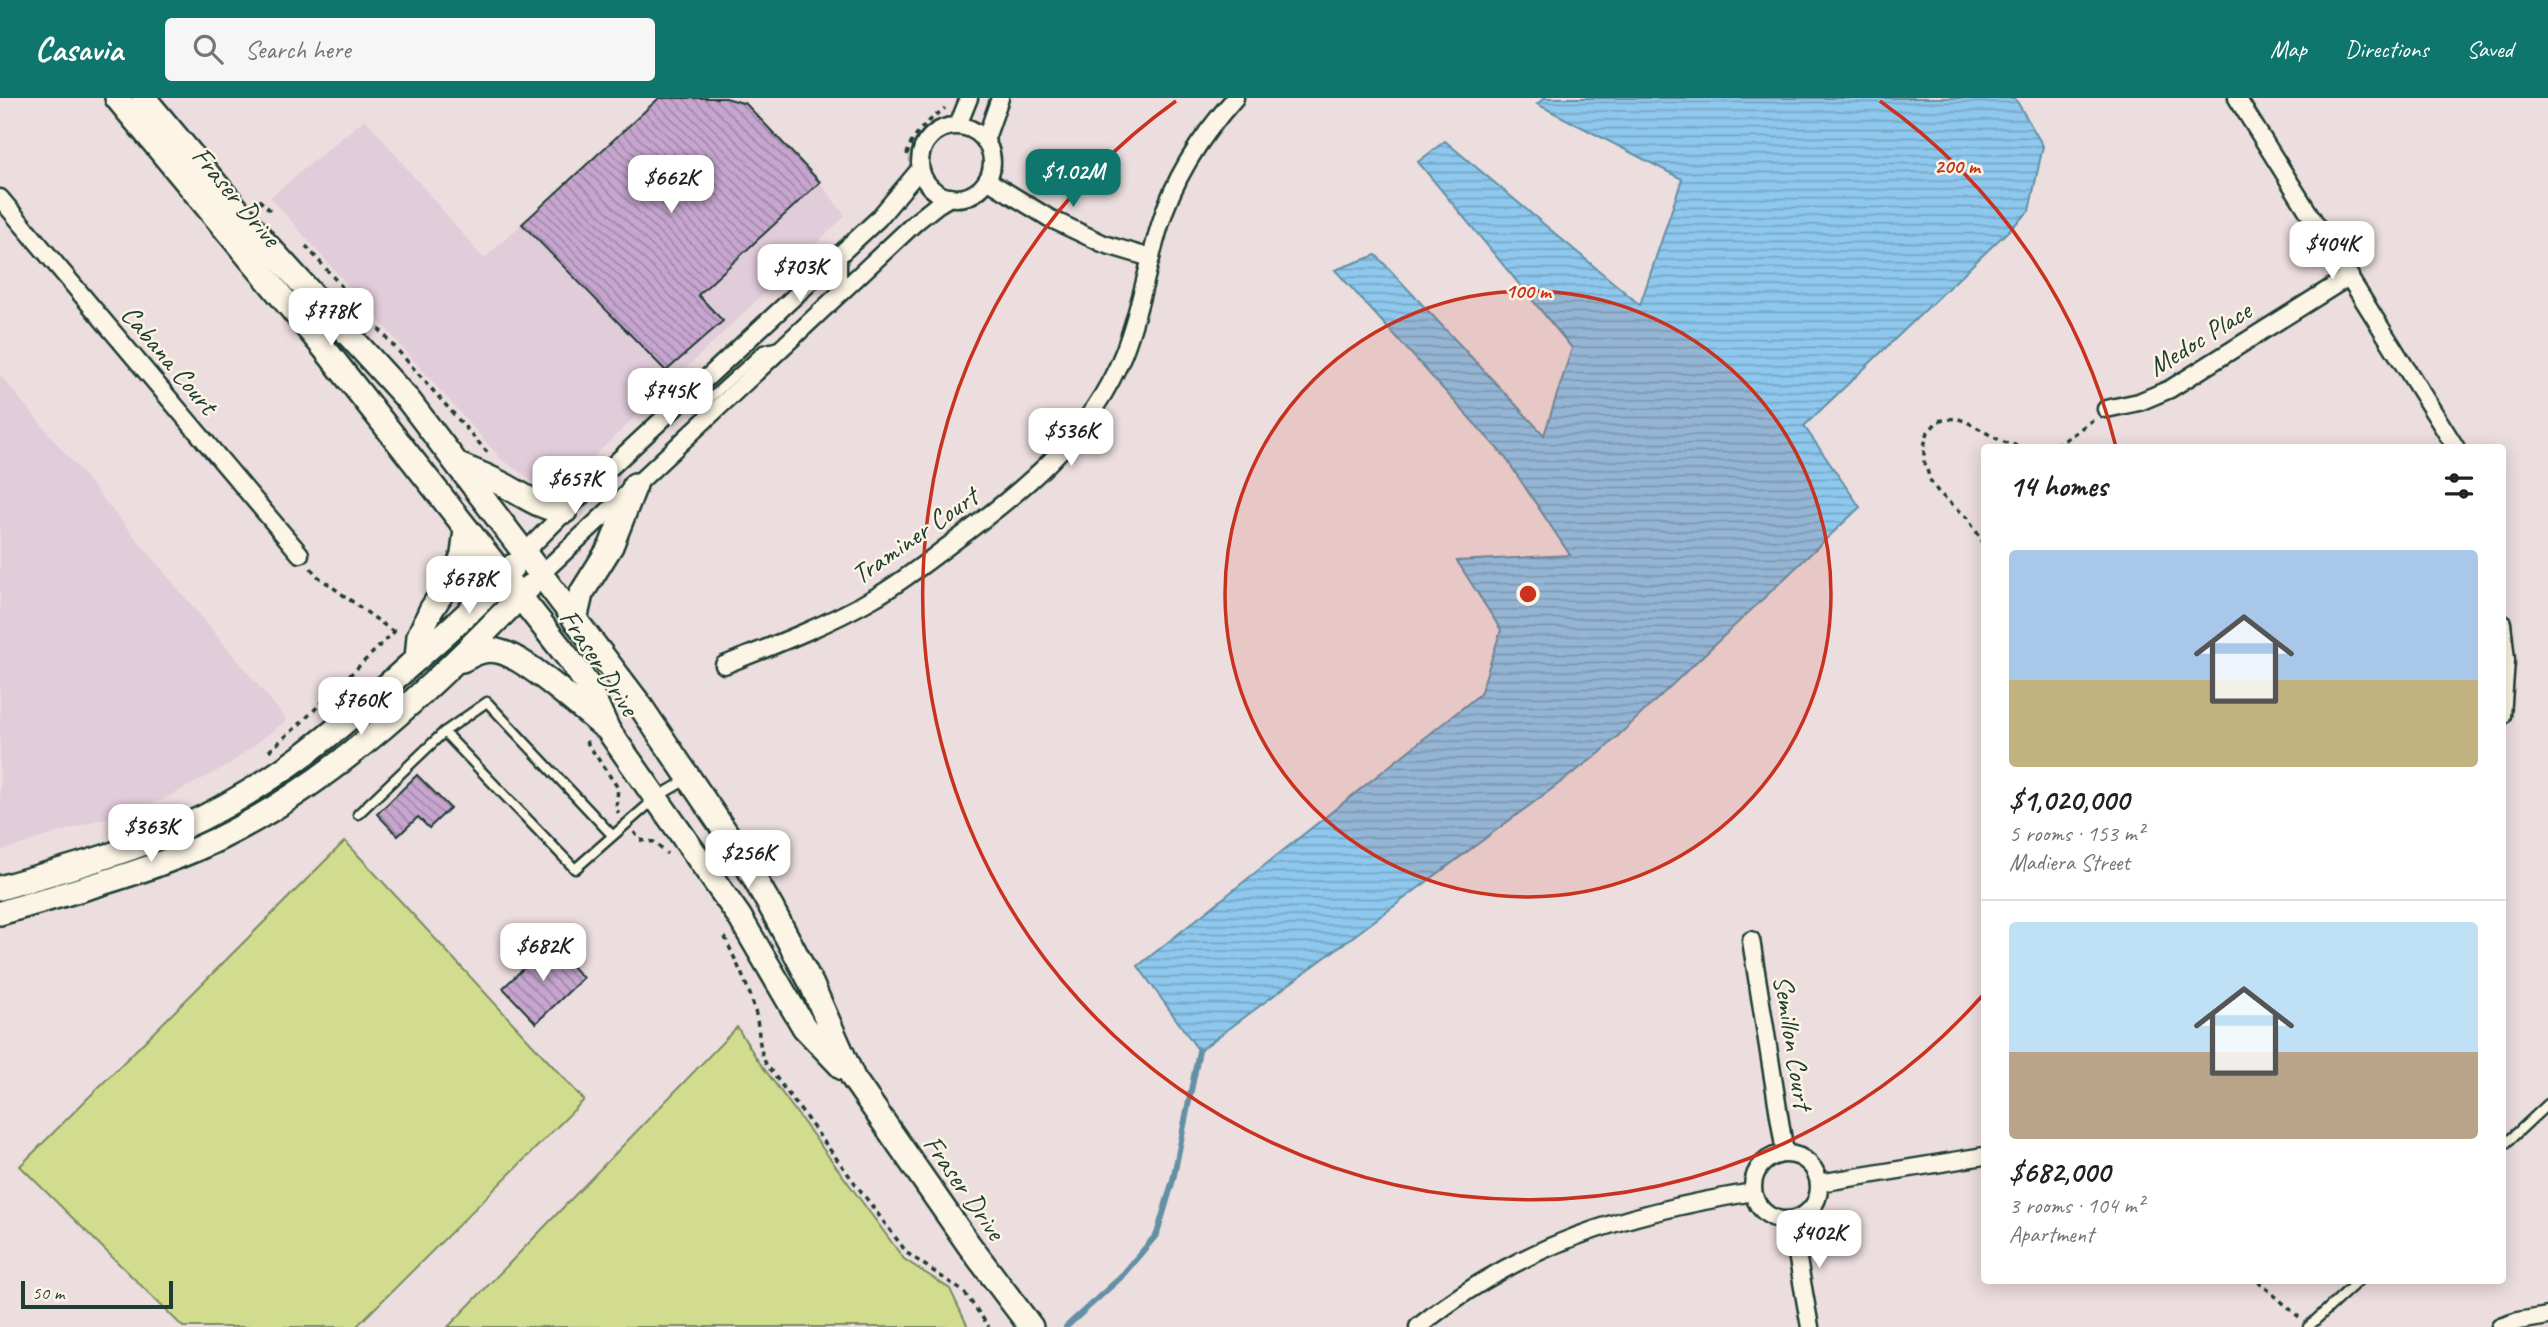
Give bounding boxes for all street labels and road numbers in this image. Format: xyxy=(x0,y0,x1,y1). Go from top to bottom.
street label: Fraser Drive xyxy=(185,139,290,255)
street label: Medoc Place xyxy=(2141,292,2259,384)
street label: Cabana Court xyxy=(114,297,227,423)
street label: Traminer Court xyxy=(844,477,987,592)
street label: Fraser Drive xyxy=(552,602,648,724)
street label: Semillon Court xyxy=(1766,973,1822,1115)
street label: Fraser Drive xyxy=(916,1128,1015,1248)

